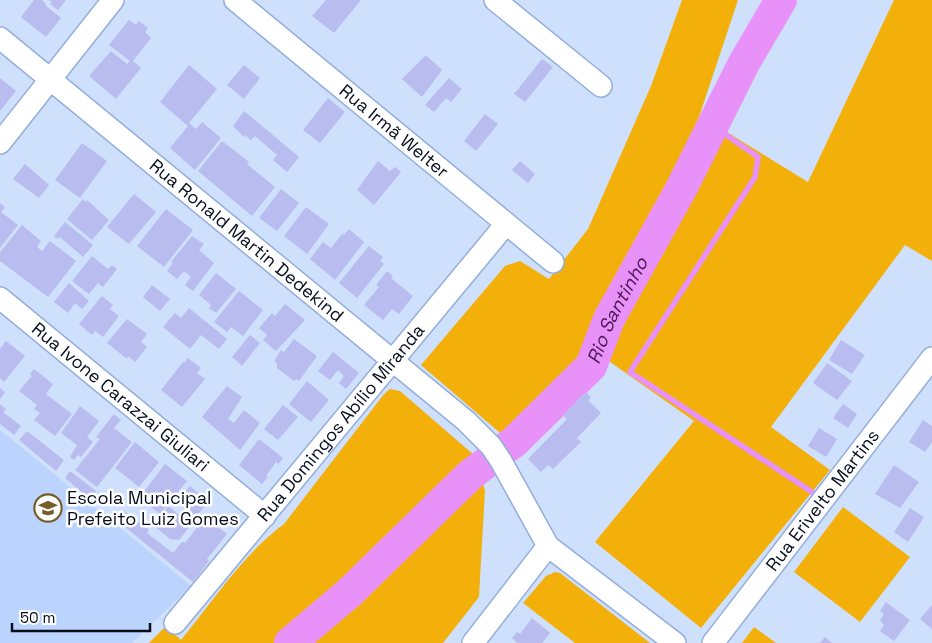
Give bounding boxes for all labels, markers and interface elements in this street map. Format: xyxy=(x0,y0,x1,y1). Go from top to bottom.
street label: Rua Irmã Welter xyxy=(335,79,454,183)
street label: Rua Ronald Martin Dedekind xyxy=(145,154,349,327)
water label: Rio Santinho xyxy=(581,252,654,367)
street label: Rua Ivone Carazzai Giuliari xyxy=(27,317,214,477)
street label: Rua Domingos Abílio Miranda xyxy=(252,319,429,526)
street label: Rua Erivelto Martins xyxy=(760,424,884,576)
place label: Escola Municipal Prefeito Luiz Gomes xyxy=(67,486,239,530)
school or university icon: Escola Municipal Prefeito Luiz Gomes xyxy=(33,493,63,523)
scale bar xyxy=(12,600,150,632)
text: 50 m xyxy=(20,608,55,627)

